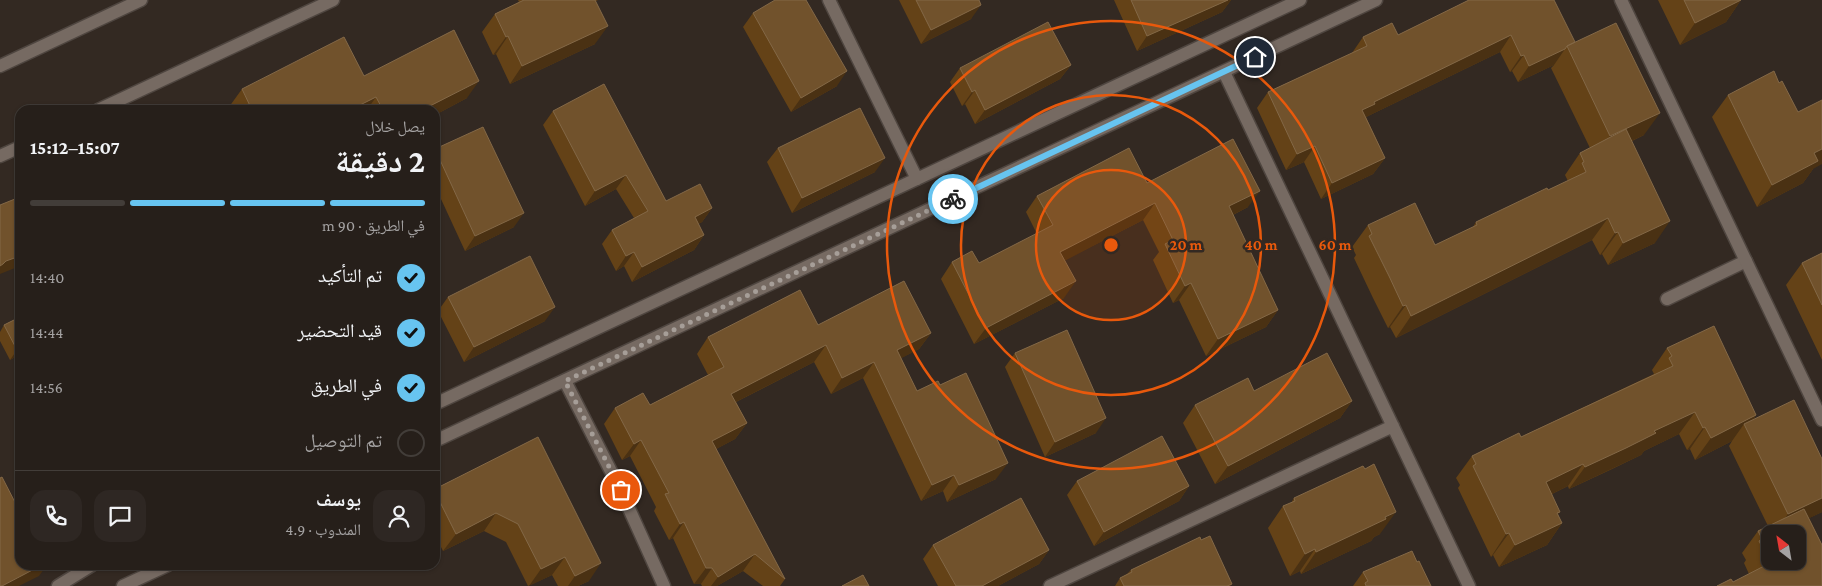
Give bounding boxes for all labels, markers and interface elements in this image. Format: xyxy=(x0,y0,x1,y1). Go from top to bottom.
pin xyxy=(1234,36,1276,78)
icon: home xyxy=(1241,43,1269,71)
text: يصل خلال xyxy=(365,118,425,135)
text: 15:07–15:12 xyxy=(30,137,120,158)
text: 2 دقيقة xyxy=(335,143,425,179)
courier xyxy=(928,174,978,224)
icon: bike xyxy=(939,185,967,213)
text: في الطريق · 90 m xyxy=(322,217,425,234)
centre of rings xyxy=(1102,236,1120,254)
text: 20 m xyxy=(1170,237,1202,253)
text: 40 m xyxy=(1245,237,1278,253)
text: 60 m xyxy=(1319,237,1352,253)
icon: check xyxy=(397,264,425,292)
text: تم التأكيد xyxy=(318,265,382,286)
text: 14:40 xyxy=(30,269,64,286)
icon: check xyxy=(397,319,425,347)
text: قيد التحضير xyxy=(297,320,382,341)
text: 14:44 xyxy=(30,324,63,341)
icon: check xyxy=(397,374,425,402)
text: في الطريق xyxy=(311,375,382,396)
text: 14:56 xyxy=(30,379,63,396)
text: تم التوصيل xyxy=(305,430,382,451)
pin xyxy=(600,469,642,511)
icon: bag xyxy=(607,476,635,504)
text: يوسف xyxy=(316,489,361,510)
button: phone xyxy=(30,490,82,542)
button: chat xyxy=(94,490,146,542)
button: person xyxy=(373,490,425,542)
text: المندوب · 4.9 xyxy=(285,521,361,538)
north arrow xyxy=(1761,525,1806,570)
map controls xyxy=(1761,525,1806,570)

